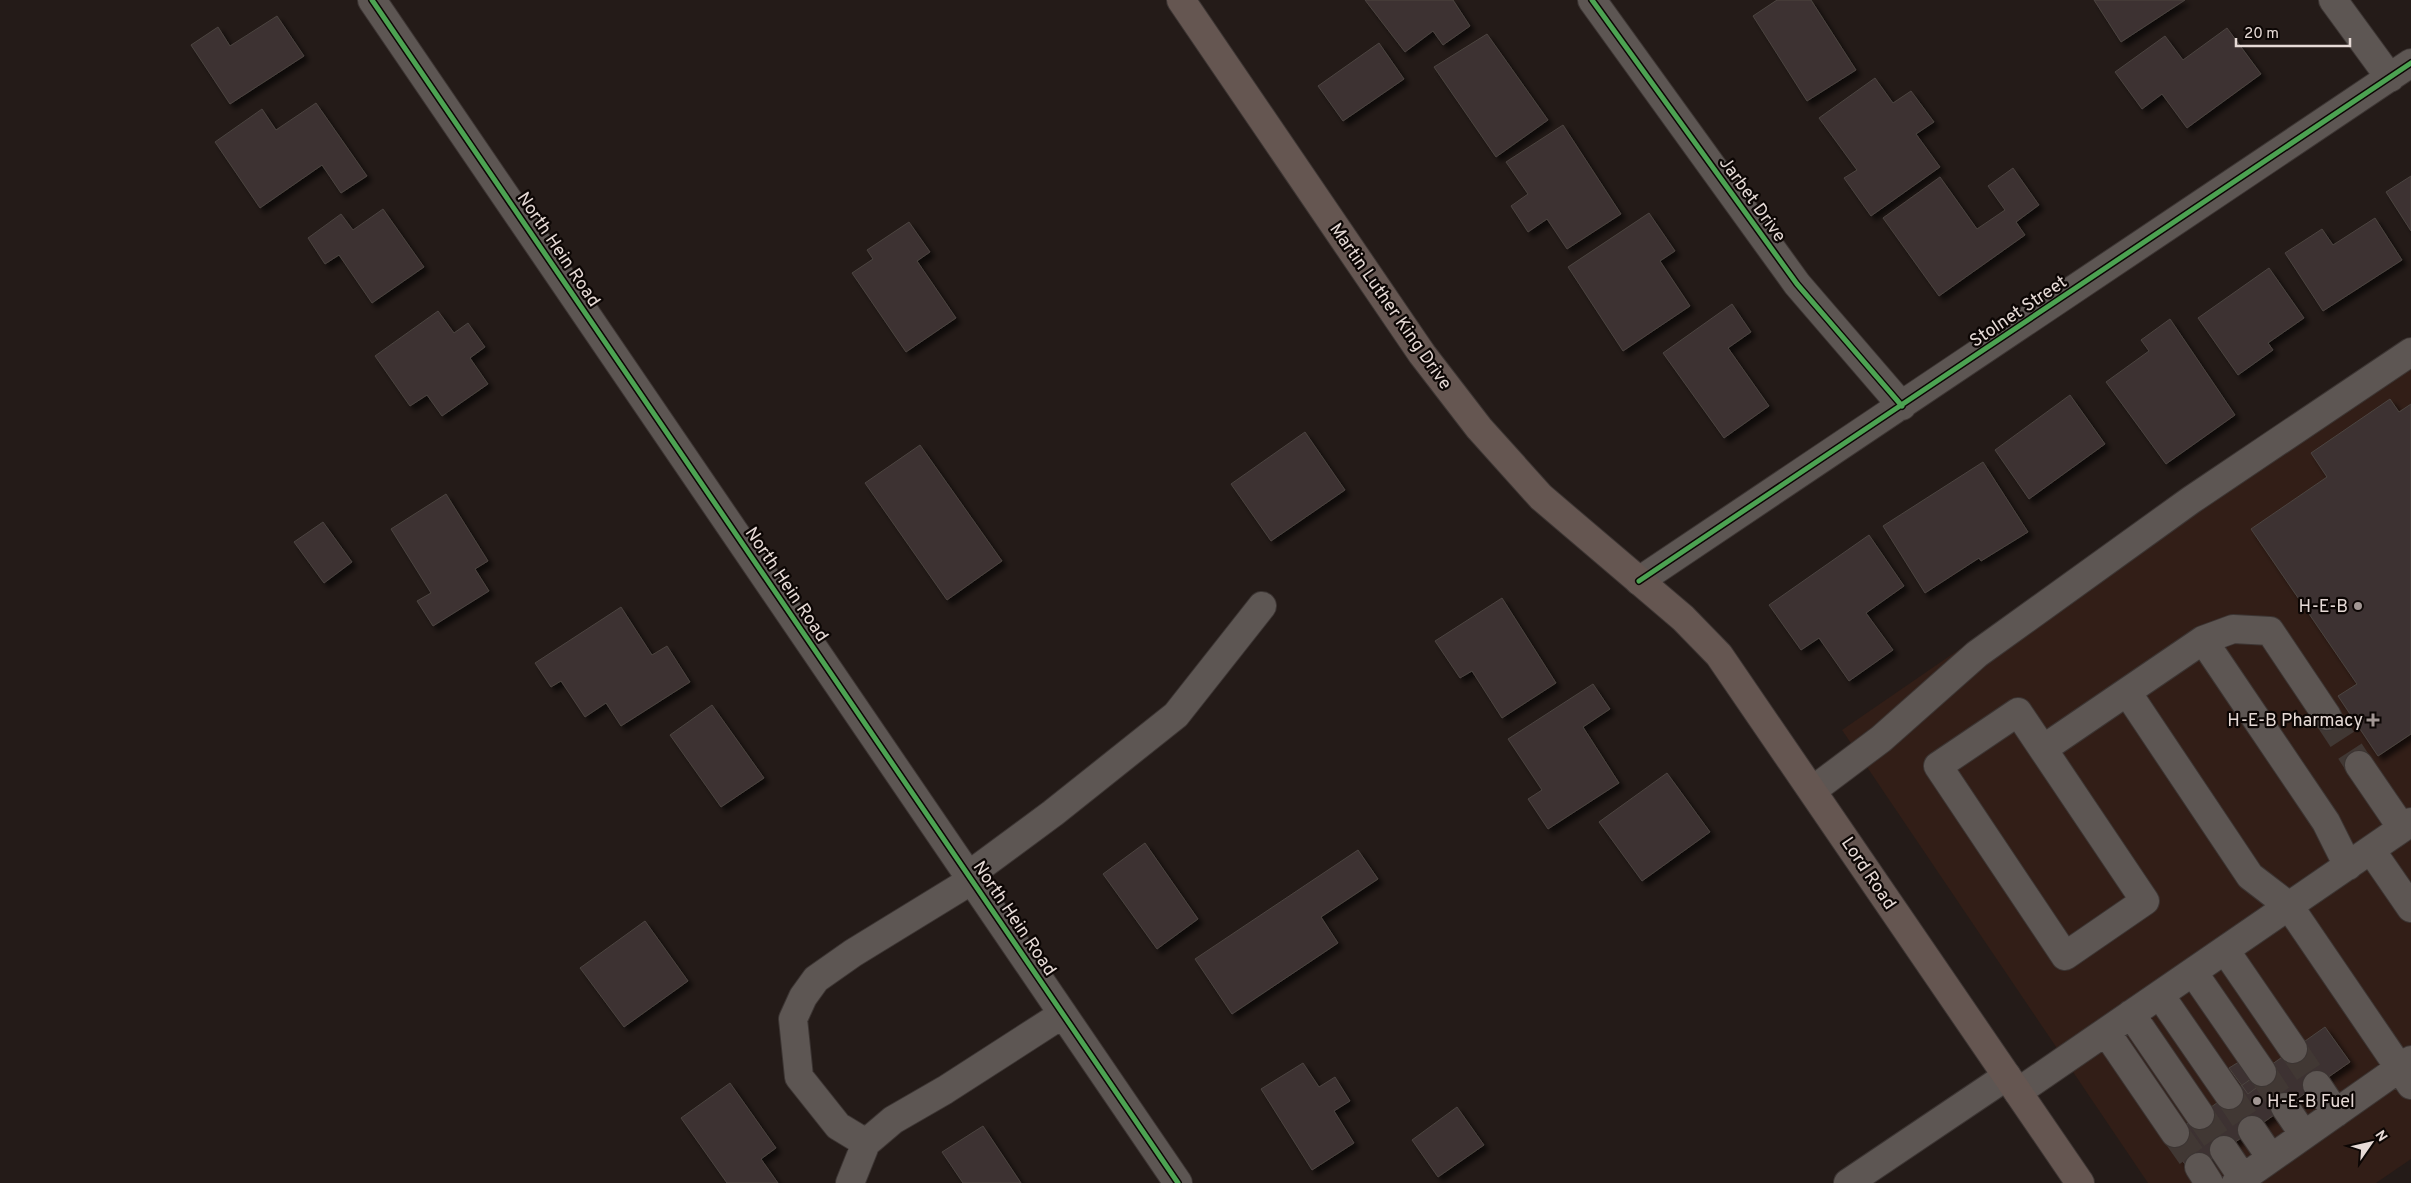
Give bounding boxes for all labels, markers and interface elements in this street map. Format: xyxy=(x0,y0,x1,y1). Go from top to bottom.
scale bar xyxy=(2236,15,2350,47)
text: 20 m xyxy=(2244,25,2279,44)
street label: Jarbet Drive xyxy=(1713,153,1790,247)
street label: North Hein Road xyxy=(511,188,605,312)
street label: Martin Luther King Drive xyxy=(1323,219,1456,395)
street label: Stolnet Street xyxy=(1966,271,2072,353)
street label: North Hein Road xyxy=(739,523,833,647)
place label: H-E-B xyxy=(2298,596,2348,619)
marker: H-E-B xyxy=(2352,600,2364,612)
place label: H-E-B Pharmacy xyxy=(2227,710,2363,733)
marker: H-E-B Pharmacy xyxy=(2367,714,2379,726)
street label: Lord Road xyxy=(1835,833,1900,915)
street label: North Hein Road xyxy=(967,857,1061,981)
place label: H-E-B Fuel xyxy=(2267,1091,2355,1114)
marker: H-E-B Fuel xyxy=(2251,1095,2263,1107)
north arrow xyxy=(2346,1118,2396,1168)
text: N xyxy=(2371,1128,2390,1145)

